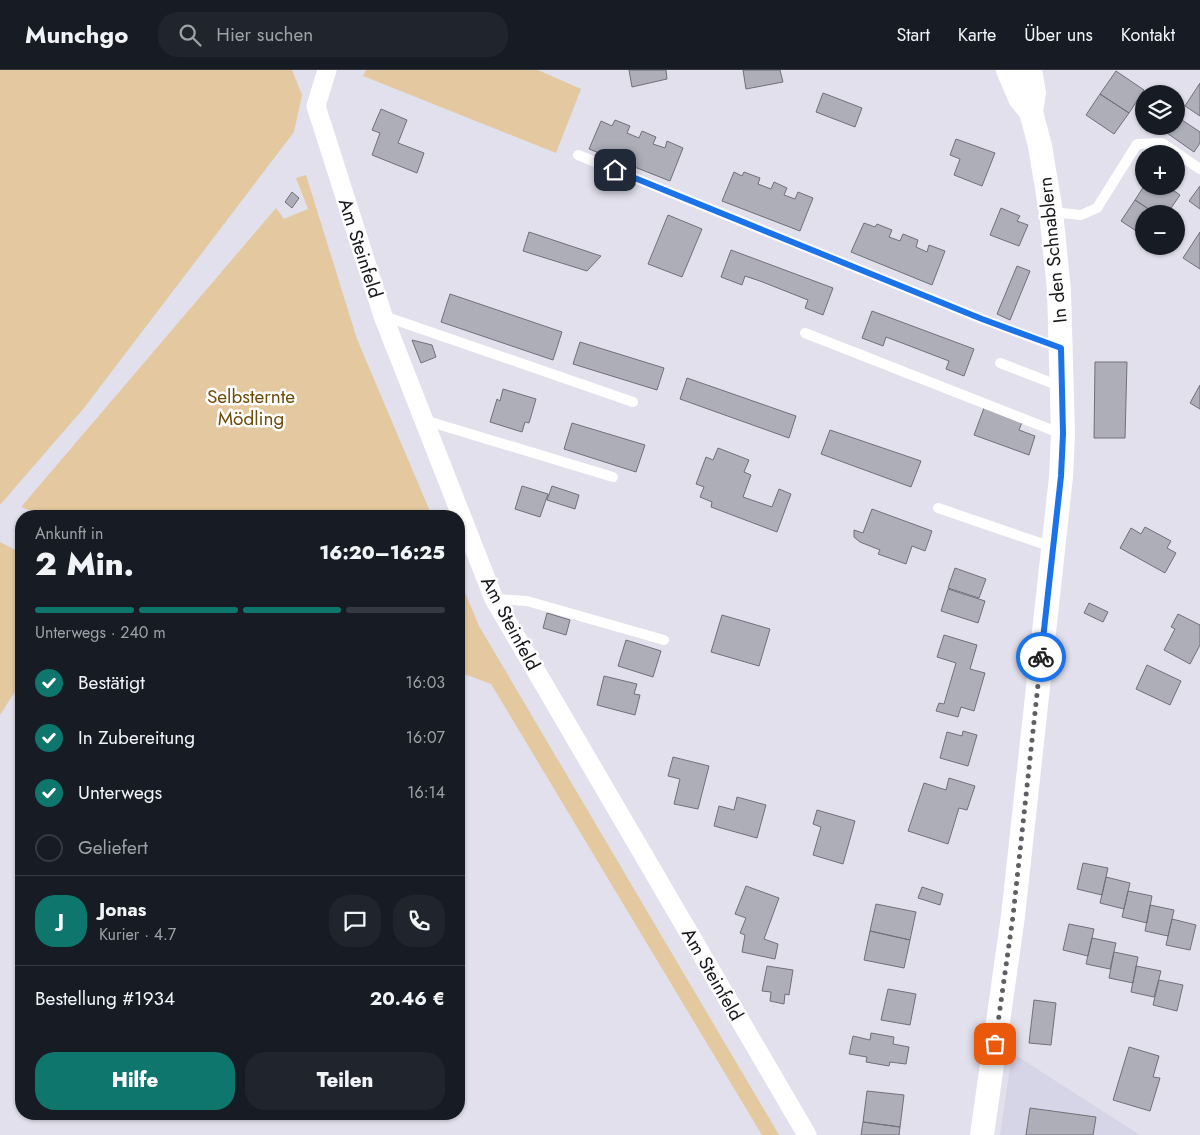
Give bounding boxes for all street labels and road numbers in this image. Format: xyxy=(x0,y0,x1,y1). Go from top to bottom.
street label: In den Schnablern xyxy=(1031,176,1074,324)
street label: Am Steinfeld xyxy=(332,195,389,301)
street label: Am Steinfeld xyxy=(474,571,547,675)
street label: Am Steinfeld xyxy=(675,923,750,1026)

